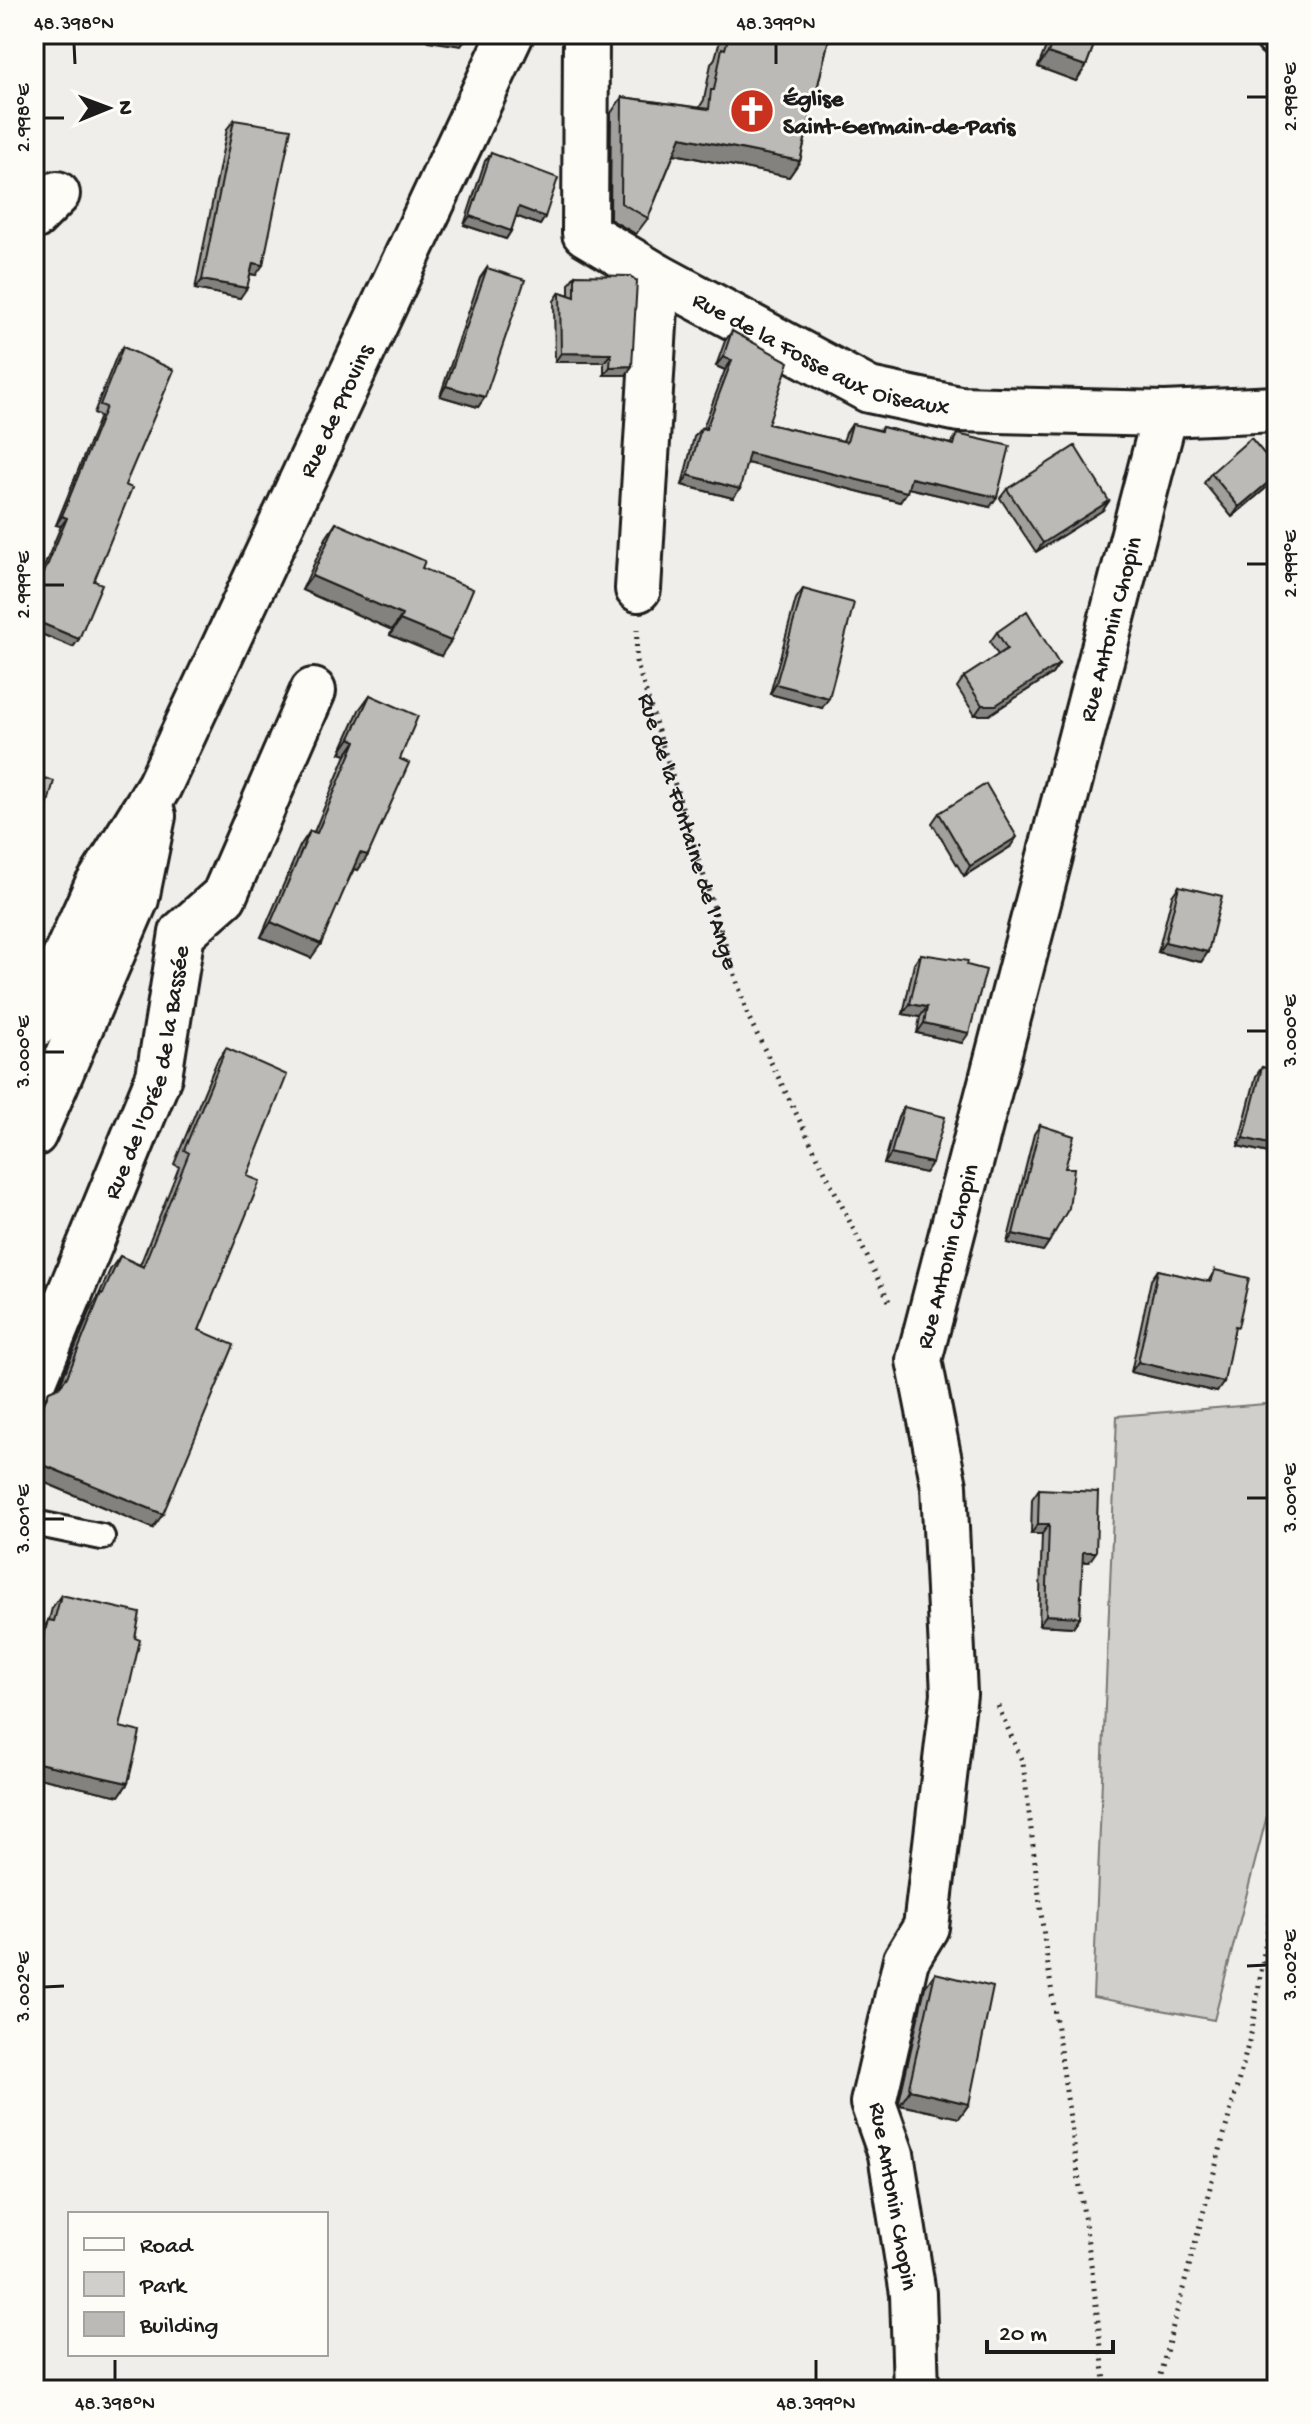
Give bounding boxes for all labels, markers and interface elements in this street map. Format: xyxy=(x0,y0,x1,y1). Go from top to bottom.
text: 48.398°N xyxy=(34,14,114,37)
text: 48.399°N xyxy=(736,14,816,37)
text: 2.998°E xyxy=(1281,61,1304,131)
north arrow xyxy=(68,68,148,148)
text: 2.998°E xyxy=(14,82,37,152)
place label: Église Saint-Germain-de-Paris xyxy=(783,86,1016,143)
church icon: Église Saint-Germain-de-Paris xyxy=(728,87,776,135)
text: N xyxy=(111,100,137,115)
street label: Rue de la Fosse aux Oiseaux xyxy=(686,287,952,425)
street label: Rue de Provins xyxy=(294,339,382,483)
text: 2.999°E xyxy=(1281,529,1304,598)
street label: Rue Antonin Chopin xyxy=(1075,533,1151,725)
text: 2.999°E xyxy=(14,550,37,619)
street label: Rue de la Fontaine de l'Ange xyxy=(629,690,743,974)
street label: Rue de l'Orée de la Bassée xyxy=(99,943,198,1204)
text: 3.000°E xyxy=(1281,993,1304,1068)
text: 3.000°E xyxy=(14,1014,37,1089)
street label: Rue Antonin Chopin xyxy=(911,1161,988,1353)
text: 3.001°E xyxy=(1281,1462,1304,1533)
text: 3.001°E xyxy=(14,1483,37,1554)
text: 3.002°E xyxy=(1281,1928,1304,2001)
text: 3.002°E xyxy=(14,1950,37,2023)
street label: Rue Antonin Chopin xyxy=(861,2100,922,2293)
legend xyxy=(68,2212,328,2356)
text: Road xyxy=(140,2233,194,2262)
text: Park xyxy=(139,2273,188,2302)
scale bar xyxy=(987,2304,1113,2354)
text: Building xyxy=(139,2313,218,2342)
text: 20 m xyxy=(999,2321,1047,2350)
text: 48.398°N xyxy=(75,2394,155,2417)
text: 48.399°N xyxy=(776,2394,856,2417)

